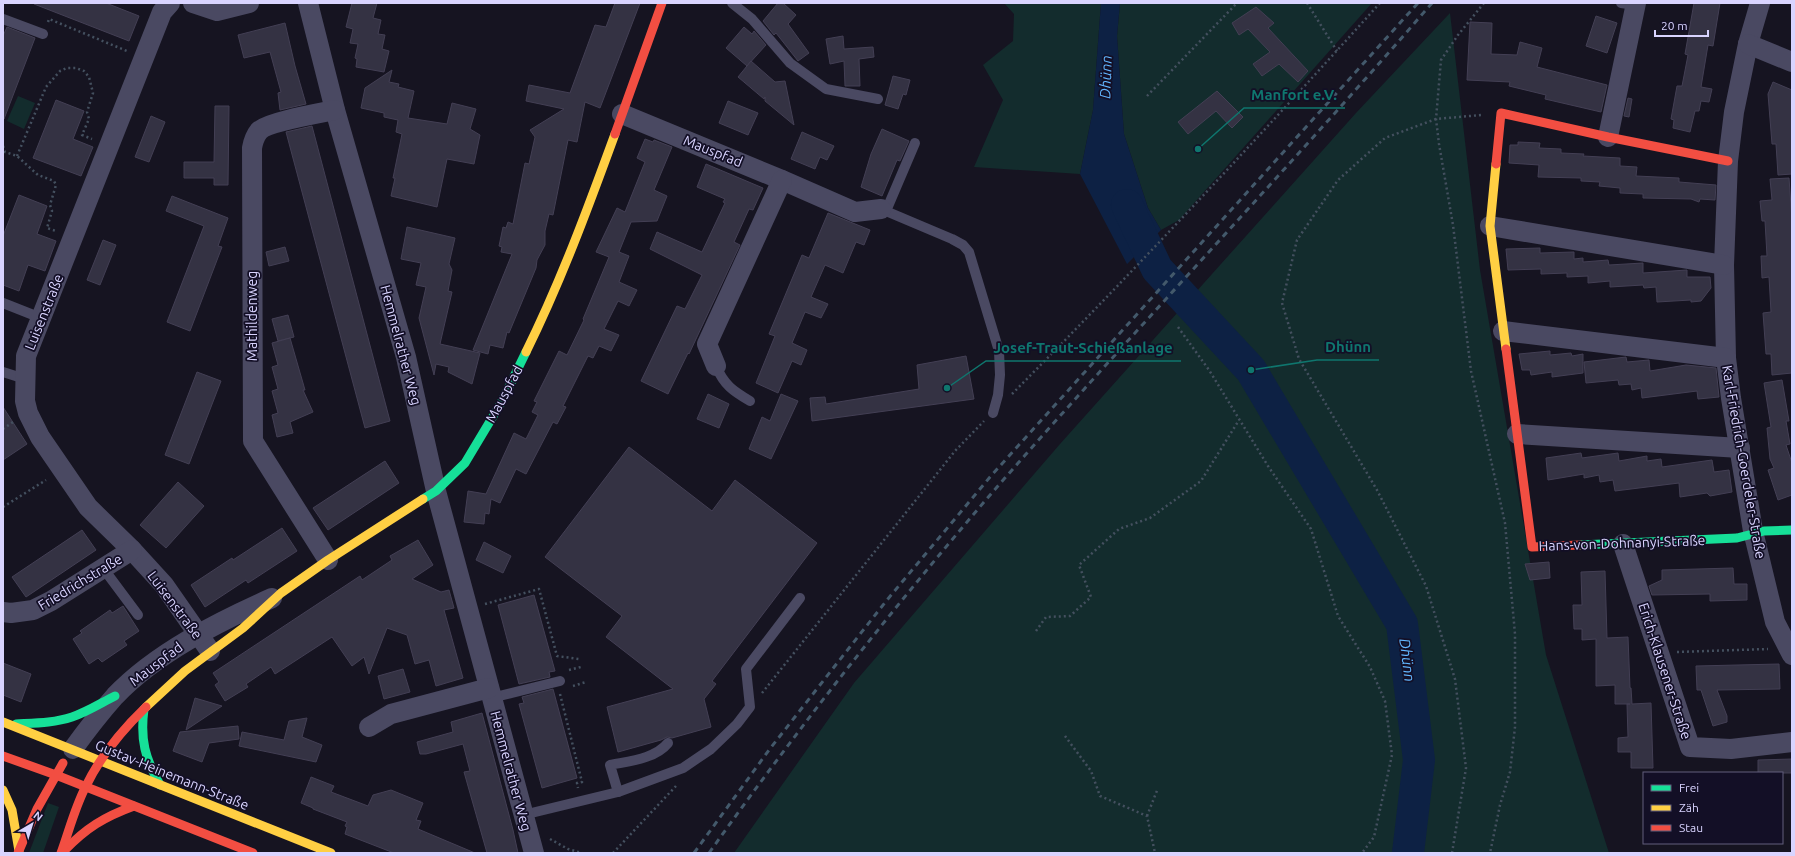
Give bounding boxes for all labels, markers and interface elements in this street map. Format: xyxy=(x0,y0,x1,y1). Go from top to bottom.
scale bar xyxy=(1655,12,1708,38)
text: 20 m xyxy=(1661,19,1688,32)
water label: Dhünn xyxy=(1096,55,1115,99)
callout: Manfort e.V. xyxy=(1244,81,1345,108)
text: Manfort e.V. xyxy=(1251,86,1337,103)
street label: Mauspfad xyxy=(681,132,745,170)
street label: Mathildenweg xyxy=(244,271,260,361)
street label: Luisenstraße xyxy=(21,272,67,352)
street label: Hemmelrather Weg xyxy=(377,283,425,407)
callout: Dhünn xyxy=(1317,333,1379,360)
callout: Josef-Traut-Schießanlage xyxy=(986,334,1181,361)
text: Dhünn xyxy=(1325,338,1371,355)
text: Josef-Traut-Schießanlage xyxy=(993,339,1173,356)
street label: Mauspfad xyxy=(482,363,526,425)
street label: Karl-Friedrich-Goerdeler-Straße xyxy=(1719,364,1769,560)
street label: Hans-von-Dohnanyi-Straße xyxy=(1538,532,1706,554)
street label: Friedrichstraße xyxy=(35,551,125,613)
street label: Luisenstraße xyxy=(144,568,206,642)
street label: Erich-Klausener-Straße xyxy=(1635,601,1695,741)
water label: Dhünn xyxy=(1396,637,1419,683)
street label: Mauspfad xyxy=(126,639,186,689)
street label: Hemmelrather Weg xyxy=(487,709,535,833)
street label: Gustav-Heinemann-Straße xyxy=(93,737,251,813)
legend xyxy=(1643,772,1783,844)
text: Frei xyxy=(1679,781,1699,794)
text: Zäh xyxy=(1679,801,1699,814)
north arrow xyxy=(12,804,52,844)
text: N xyxy=(31,809,45,823)
text: Stau xyxy=(1679,821,1703,834)

